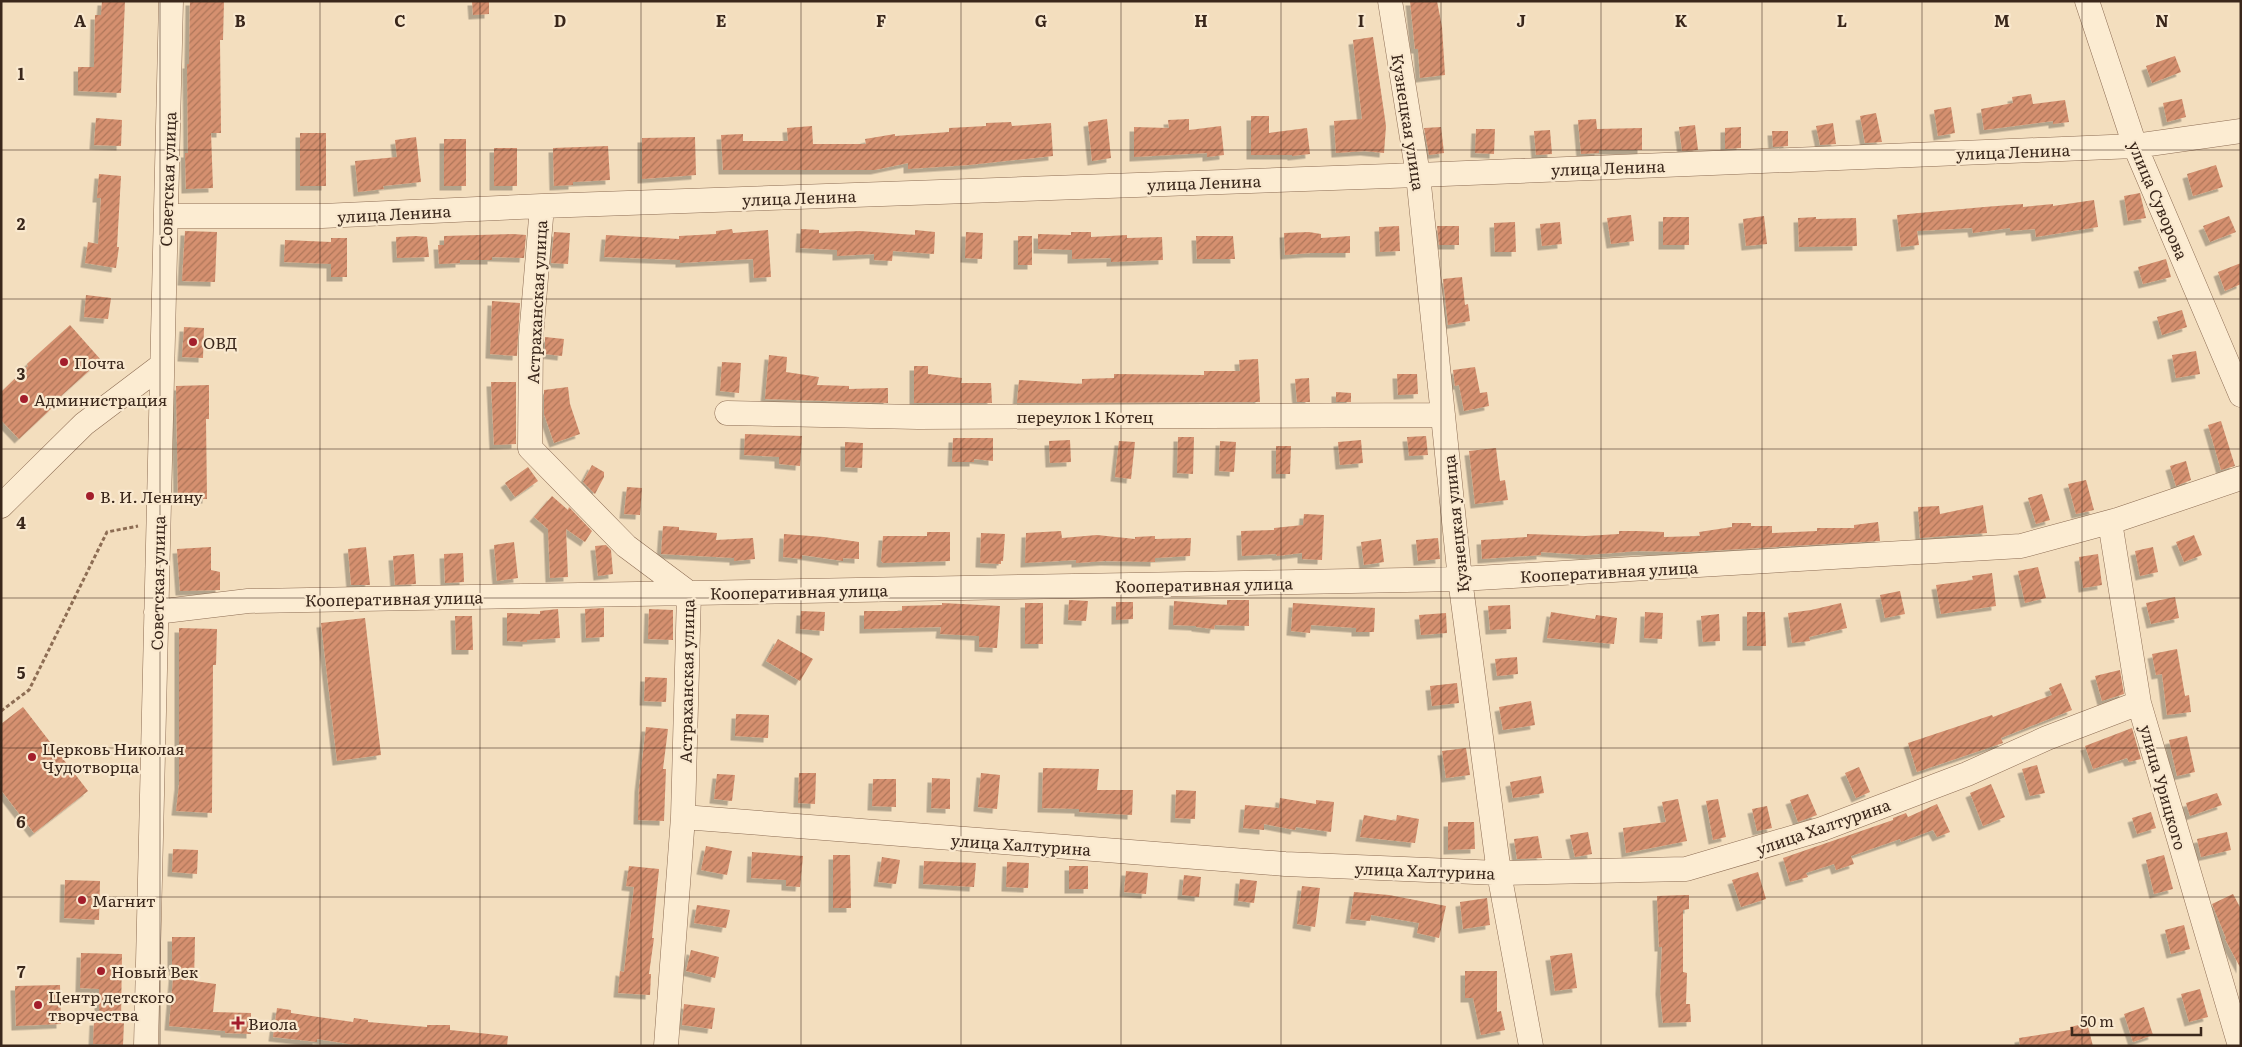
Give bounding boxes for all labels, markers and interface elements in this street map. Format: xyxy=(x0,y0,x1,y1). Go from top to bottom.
text: A xyxy=(74,8,86,32)
text: B xyxy=(234,8,246,32)
text: C xyxy=(394,8,406,32)
text: D xyxy=(554,8,566,32)
text: E xyxy=(716,8,727,32)
text: F xyxy=(876,8,886,32)
text: G xyxy=(1035,8,1047,32)
text: H xyxy=(1194,8,1208,32)
text: I xyxy=(1358,8,1364,32)
text: J xyxy=(1516,8,1526,32)
text: K xyxy=(1675,8,1688,32)
text: L xyxy=(1837,8,1847,32)
text: M xyxy=(1994,8,2010,32)
text: N xyxy=(2155,8,2169,32)
street label: Кузнецкая улица xyxy=(1386,52,1432,193)
text: 1 xyxy=(18,61,25,85)
street label: Советская улица xyxy=(153,111,181,247)
street label: улица Ленина xyxy=(1956,137,2071,165)
street label: улица Суворова xyxy=(2123,137,2195,264)
street label: улица Ленина xyxy=(1551,153,1666,181)
street label: улица Ленина xyxy=(1147,168,1262,196)
street label: улица Ленина xyxy=(742,183,857,211)
street label: улица Ленина xyxy=(336,198,452,228)
text: 2 xyxy=(17,211,26,235)
street label: Астраханская улица xyxy=(520,219,552,385)
place label: ОВД xyxy=(203,330,237,354)
marker: ОВД xyxy=(187,336,199,348)
place label: Почта xyxy=(74,350,125,374)
marker: Почта xyxy=(58,356,70,368)
text: 3 xyxy=(17,361,26,385)
place label: Администрация xyxy=(34,387,167,411)
marker: Администрация xyxy=(18,393,30,405)
street label: переулок 1 Котец xyxy=(1017,404,1154,428)
street label: Кузнецкая улица xyxy=(1436,454,1474,594)
place label: В. И. Ленину xyxy=(100,484,204,508)
marker: В. И. Ленину xyxy=(84,490,96,502)
text: 4 xyxy=(16,510,26,534)
street label: Советская улица xyxy=(144,515,170,651)
street label: Кооперативная улица xyxy=(1519,554,1699,588)
street label: Кооперативная улица xyxy=(1115,570,1294,598)
street label: Кооперативная улица xyxy=(710,577,889,605)
street label: Кооперативная улица xyxy=(305,584,484,612)
street label: Астраханская улица xyxy=(673,598,699,763)
text: 5 xyxy=(17,660,26,684)
street label: улица Урицкого xyxy=(2135,721,2193,853)
place label: Церковь Николая Чудотворца xyxy=(42,736,185,778)
marker: Церковь Николая Чудотворца xyxy=(26,751,38,763)
street label: улица Халтурина xyxy=(1753,792,1894,860)
text: 6 xyxy=(16,809,26,833)
street label: улица Халтурина xyxy=(950,827,1092,861)
street label: улица Халтурина xyxy=(1354,856,1496,884)
place label: Магнит xyxy=(92,888,156,912)
marker: Магнит xyxy=(76,894,88,906)
text: 7 xyxy=(17,959,26,983)
place label: Новый Век xyxy=(111,959,199,983)
marker: Новый Век xyxy=(95,965,107,977)
place label: Центр детского творчества xyxy=(48,984,174,1026)
marker: Центр детского творчества xyxy=(32,999,44,1011)
scale bar xyxy=(2072,1004,2201,1036)
text: 50 m xyxy=(2080,1009,2114,1032)
place label: Виола xyxy=(248,1011,298,1035)
marker: Виола xyxy=(232,1017,244,1029)

